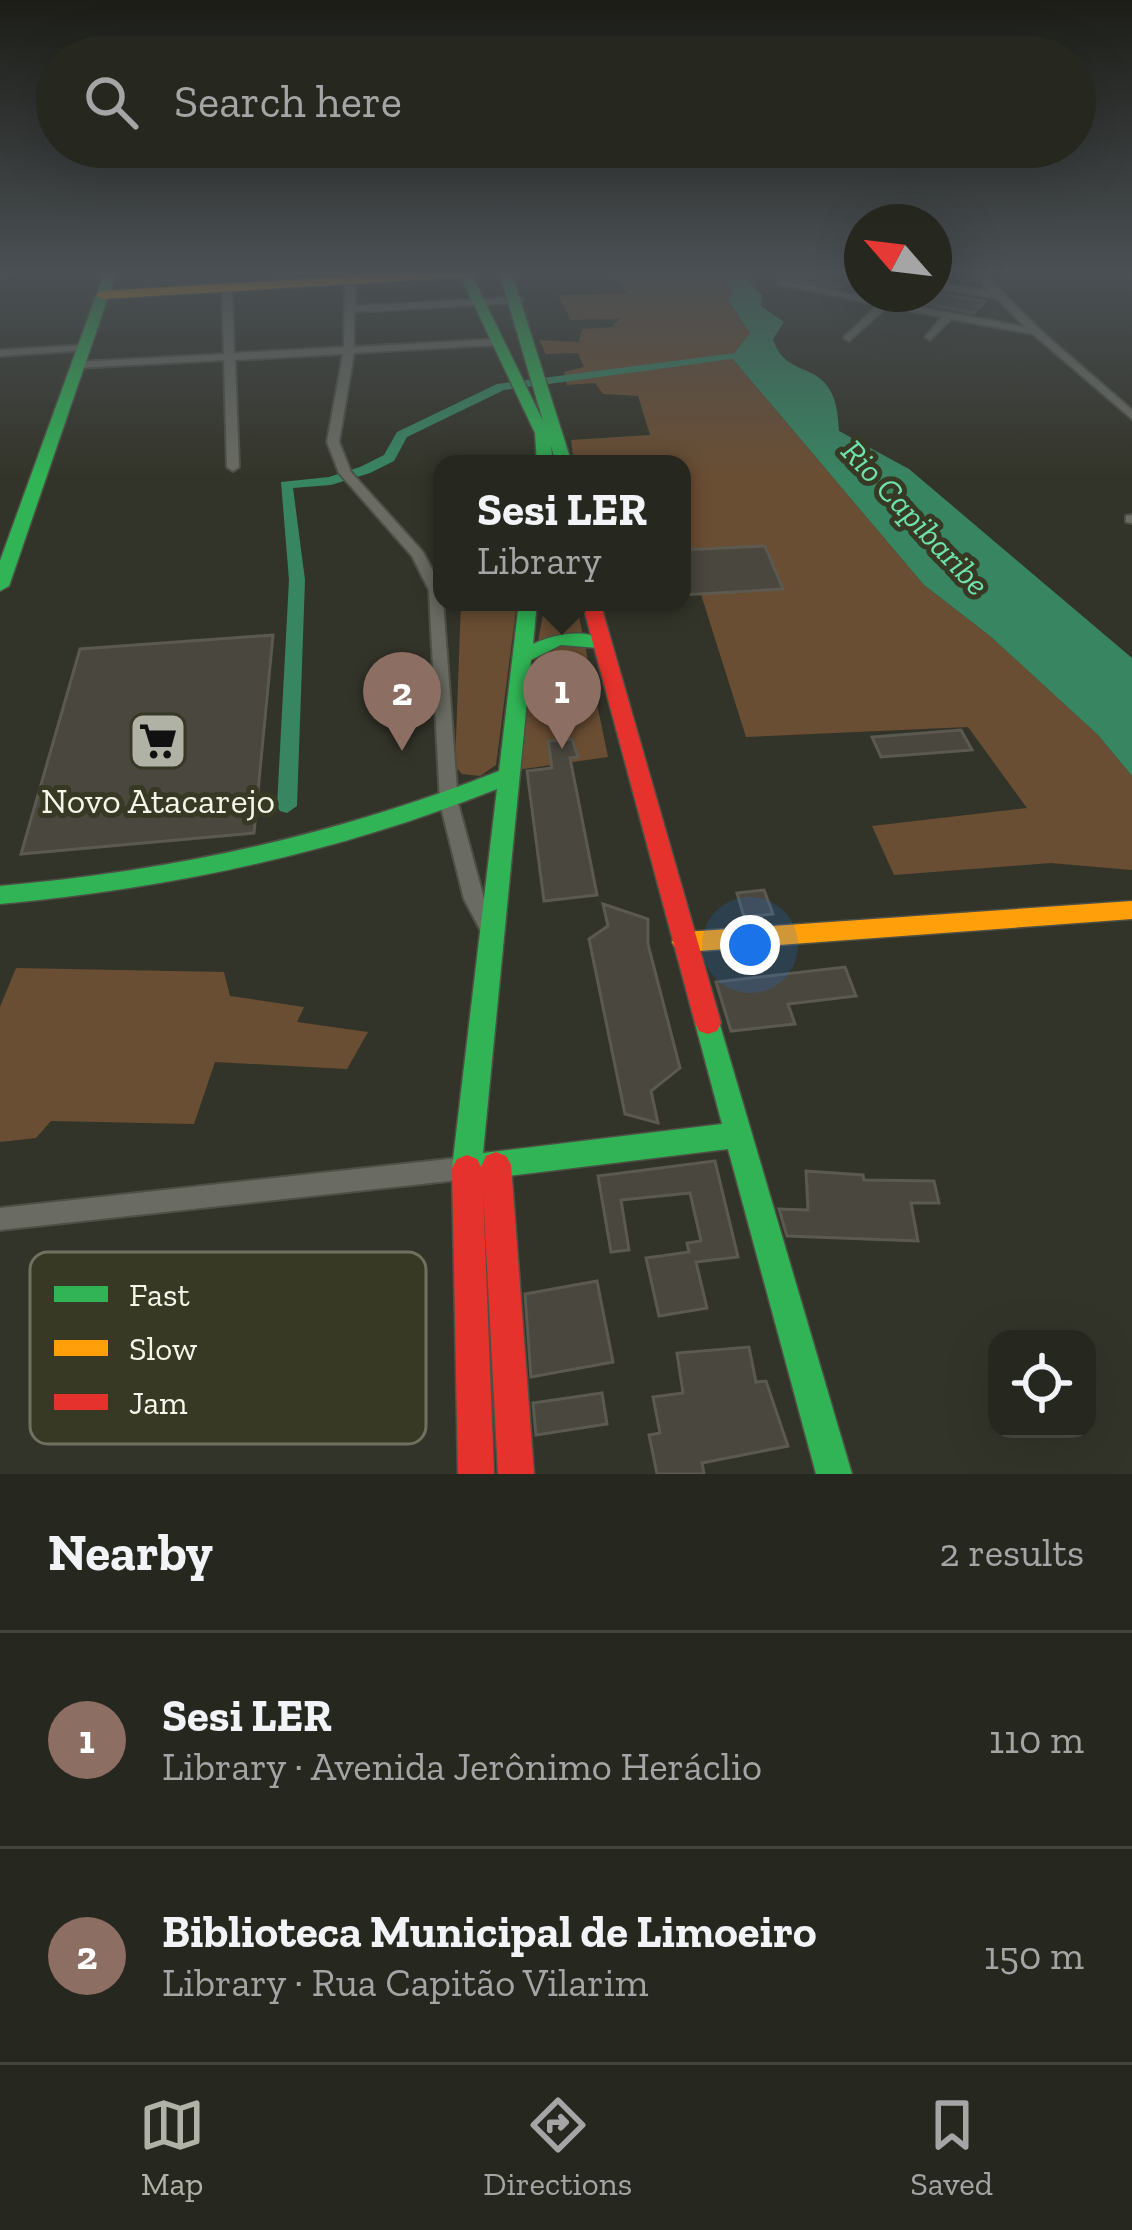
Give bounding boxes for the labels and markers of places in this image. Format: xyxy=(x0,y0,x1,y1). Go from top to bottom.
pin: 1 xyxy=(523,650,601,749)
pin: 2 xyxy=(363,652,441,751)
supermarket icon: Novo Atacarejo xyxy=(127,710,189,772)
place label: Novo Atacarejo xyxy=(41,779,275,822)

